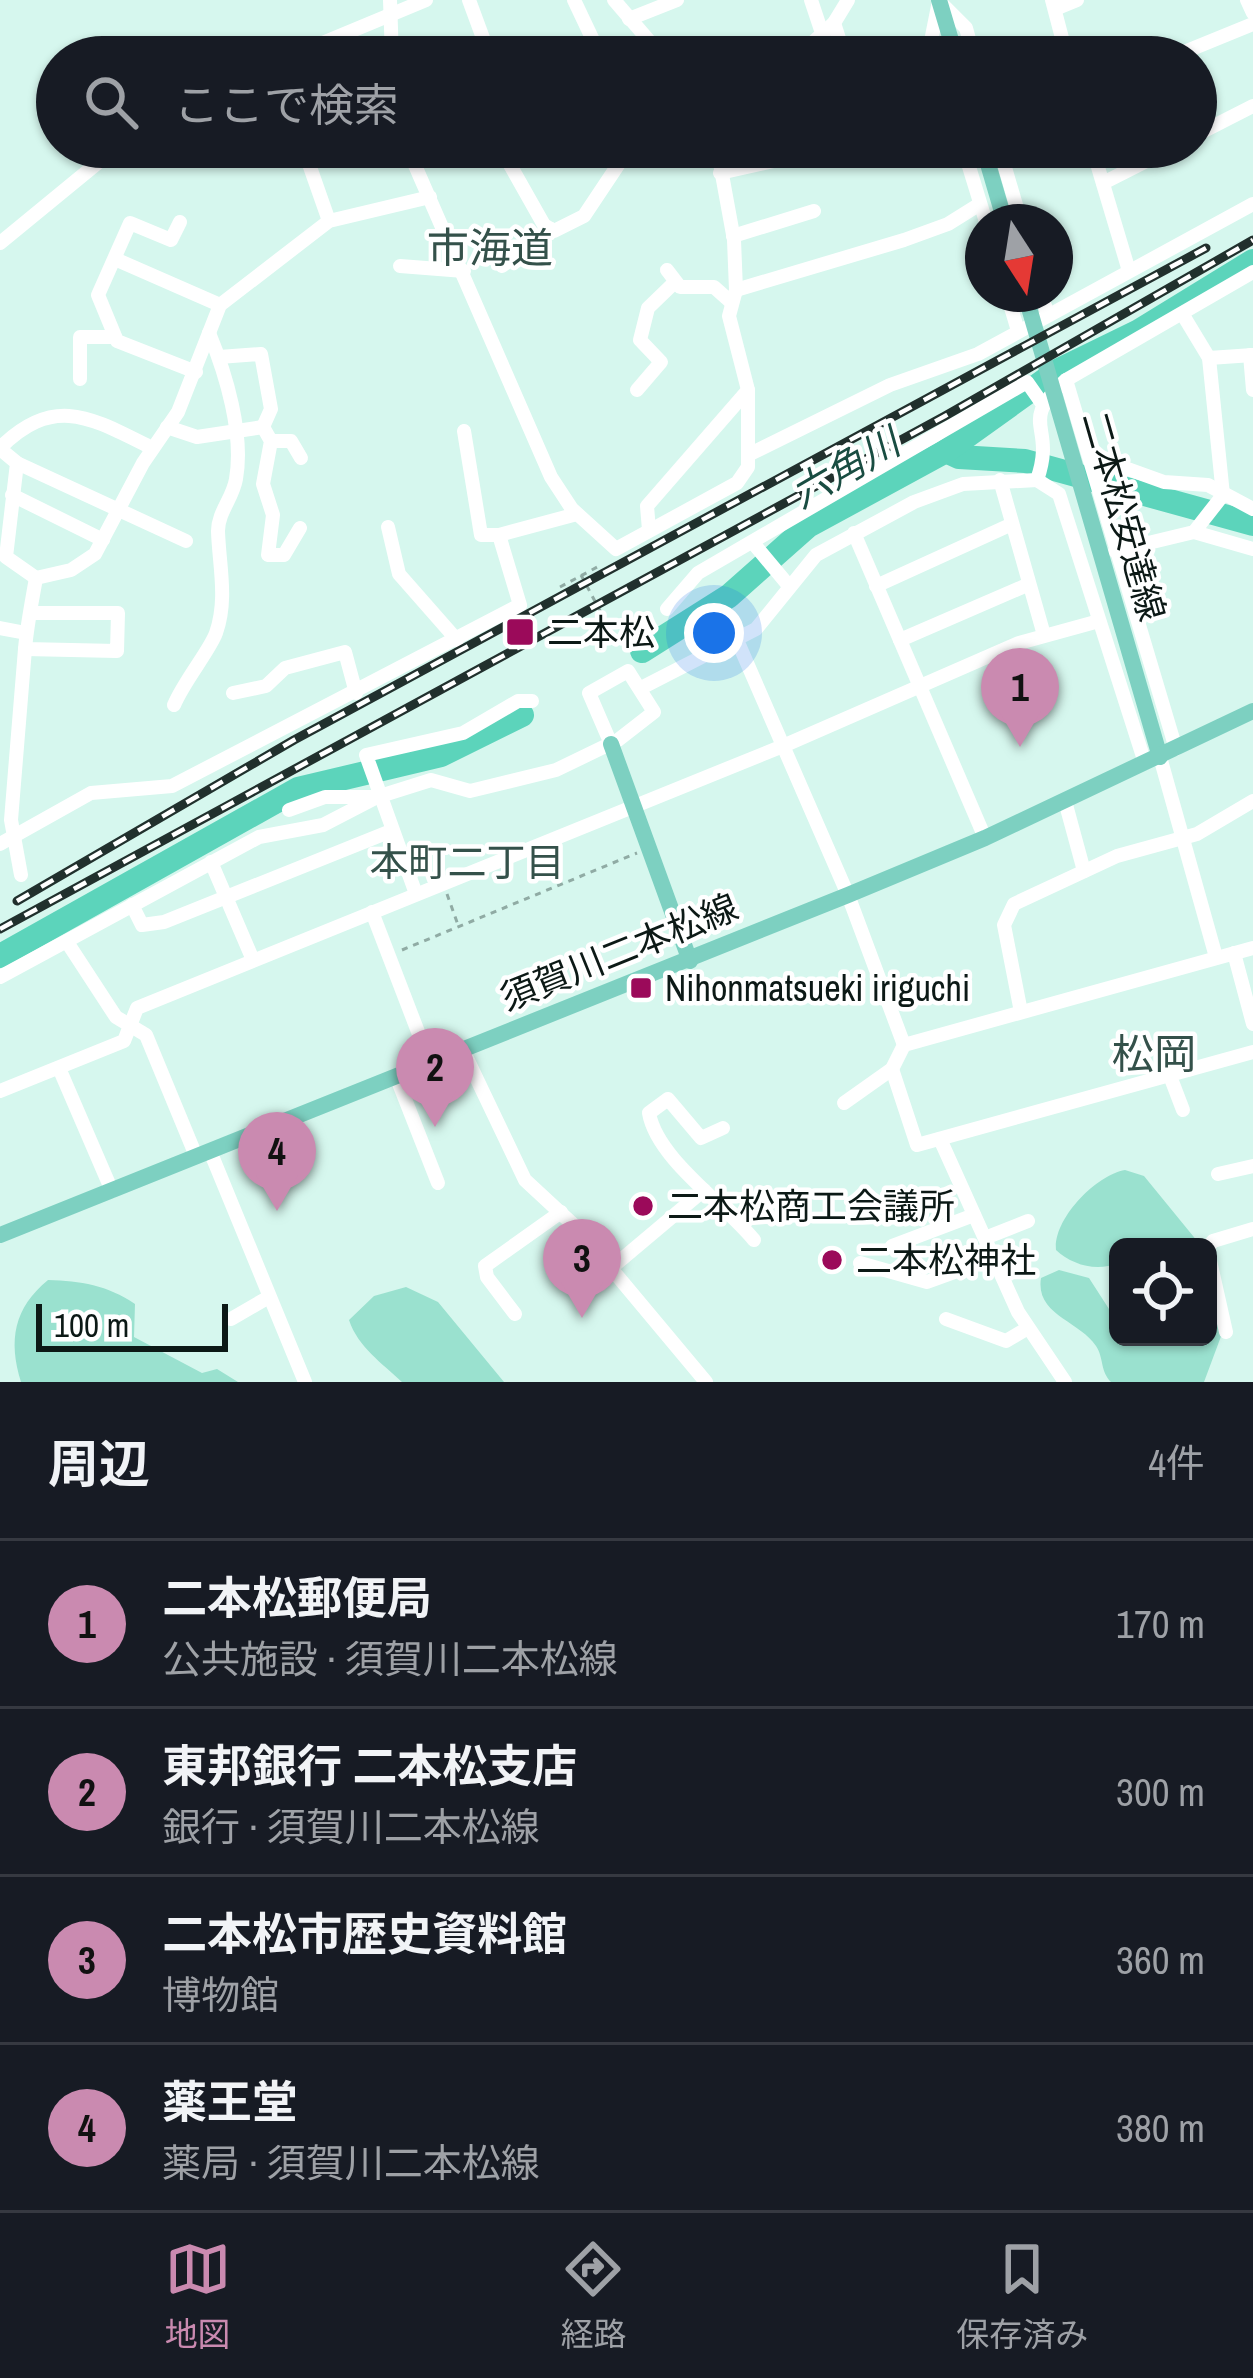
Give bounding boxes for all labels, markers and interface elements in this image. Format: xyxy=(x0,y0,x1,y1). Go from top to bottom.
search box xyxy=(36,36,1217,168)
icon: search xyxy=(78,69,144,135)
text: ここで検索 xyxy=(174,74,399,135)
north arrow xyxy=(965,204,1073,312)
district label: 市海道 xyxy=(427,220,553,276)
street label: 二本松安達線 xyxy=(1071,406,1177,626)
water label: 六角川 xyxy=(781,414,912,520)
your location xyxy=(684,603,744,663)
place label: 二本松 xyxy=(547,608,655,656)
marker: 二本松 xyxy=(504,616,536,648)
pin: 1 xyxy=(981,648,1059,747)
district label: 本町二丁目 xyxy=(369,836,565,888)
street label: 須賀川二本松線 xyxy=(493,883,745,1021)
place label: Nihonmatsueki iriguchi xyxy=(665,964,970,1012)
marker: Nihonmatsueki iriguchi xyxy=(628,975,654,1001)
district label: 松岡 xyxy=(1112,1026,1196,1082)
pin: 2 xyxy=(396,1028,474,1127)
pin: 4 xyxy=(238,1112,316,1211)
place label: 二本松商工会議所 xyxy=(667,1182,955,1230)
marker: 二本松商工会議所 xyxy=(630,1193,656,1219)
pin: 3 xyxy=(543,1219,621,1318)
place label: 二本松神社 xyxy=(856,1236,1036,1284)
map controls xyxy=(1109,1238,1217,1346)
button: locate xyxy=(1109,1238,1217,1346)
marker: 二本松神社 xyxy=(819,1247,845,1273)
scale bar xyxy=(36,1298,228,1351)
text: 100 m xyxy=(54,1303,129,1347)
text: 周辺 xyxy=(48,1429,150,1498)
text: 4件 xyxy=(1148,1437,1205,1489)
text: 二本松郵便局 xyxy=(162,1567,432,1628)
text: 1 xyxy=(78,1598,96,1650)
text: 170 m xyxy=(1116,1598,1205,1650)
text: 公共施設 · 須賀川二本松線 xyxy=(162,1633,618,1685)
text: 東邦銀行 二本松支店 xyxy=(162,1735,577,1796)
text: 2 xyxy=(78,1766,96,1818)
text: 300 m xyxy=(1116,1766,1205,1818)
text: 銀行 · 須賀川二本松線 xyxy=(162,1801,540,1853)
text: 二本松市歴史資料館 xyxy=(162,1903,567,1964)
text: 3 xyxy=(78,1934,96,1986)
text: 360 m xyxy=(1116,1934,1205,1986)
text: 博物館 xyxy=(162,1969,279,2021)
text: 薬王堂 xyxy=(162,2071,297,2132)
text: 4 xyxy=(78,2102,96,2154)
text: 380 m xyxy=(1116,2102,1205,2154)
text: 薬局 · 須賀川二本松線 xyxy=(162,2137,540,2189)
tab: 地図 xyxy=(165,2236,231,2356)
tab: 経路 xyxy=(560,2236,626,2356)
tab: 保存済み xyxy=(956,2236,1088,2356)

